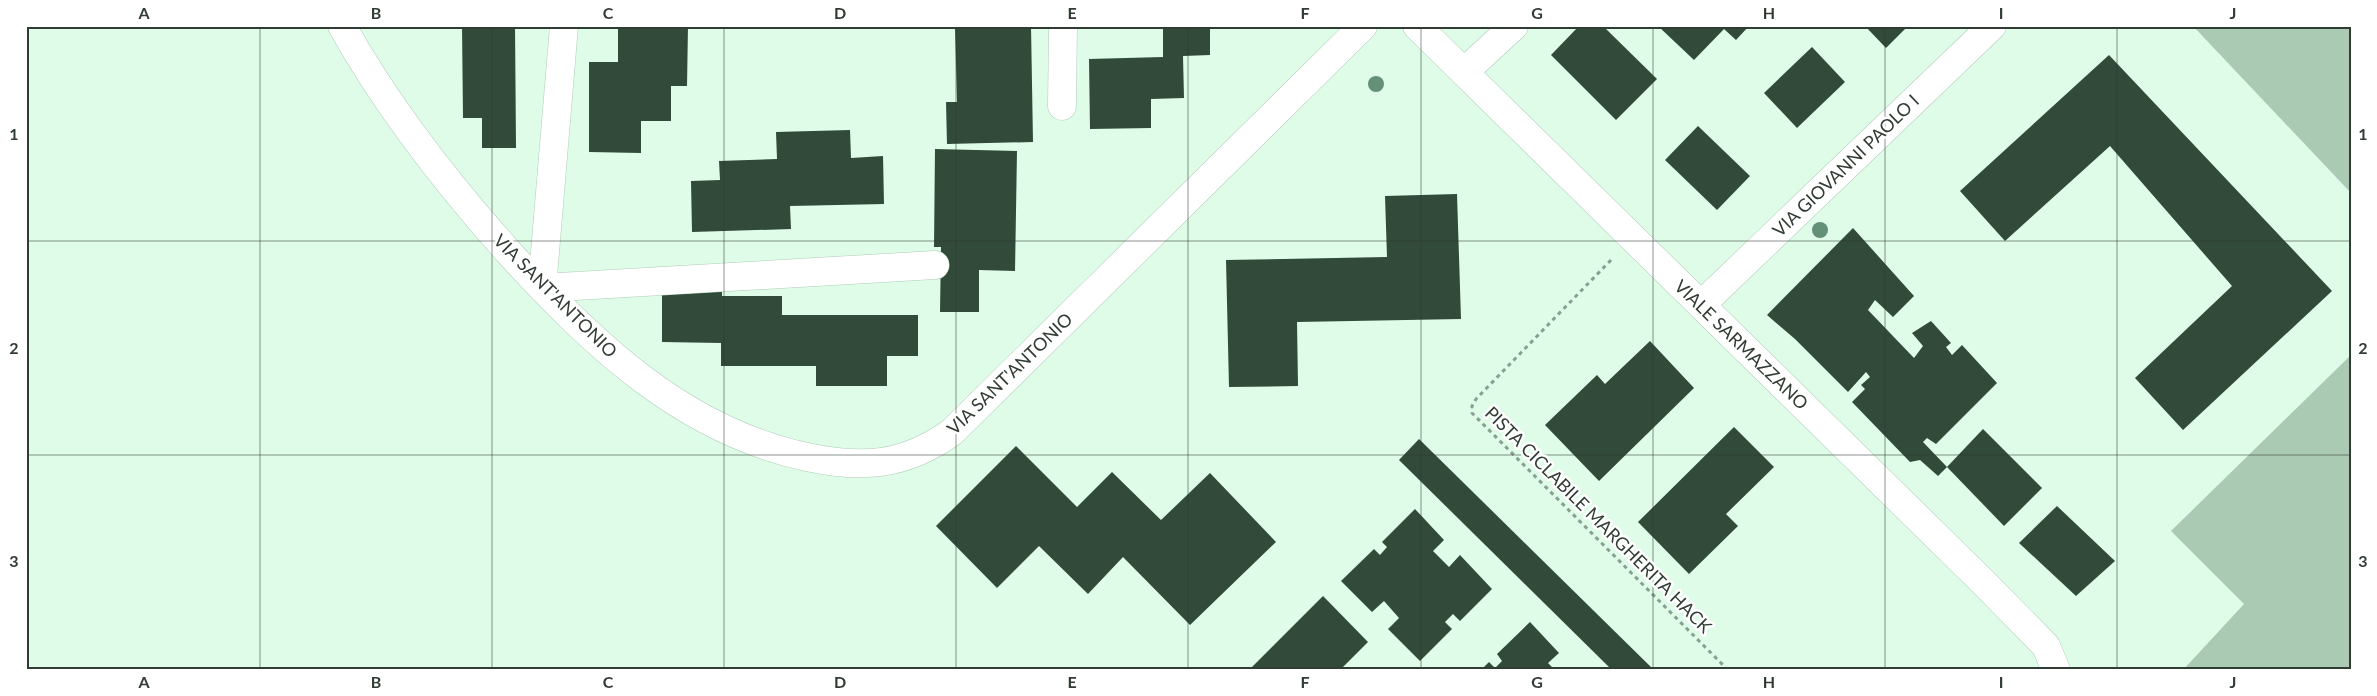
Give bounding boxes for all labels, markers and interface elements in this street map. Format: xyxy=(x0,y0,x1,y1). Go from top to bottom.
text: A xyxy=(137,3,150,22)
text: B xyxy=(371,3,381,22)
text: C xyxy=(603,3,614,22)
text: D xyxy=(834,3,846,22)
text: E xyxy=(1067,3,1077,22)
text: F xyxy=(1300,3,1310,22)
text: G xyxy=(1531,3,1543,22)
text: H xyxy=(1763,3,1775,22)
text: I xyxy=(1999,3,2003,22)
text: J xyxy=(2230,3,2236,22)
street label: VIA GIOVANNI PAOLO I xyxy=(1768,90,1923,241)
text: 1 xyxy=(9,124,19,143)
text: 1 xyxy=(2358,124,2368,143)
street label: VIA SANT'ANTONIO xyxy=(489,229,622,362)
street label: VIALE SARMAZZANO xyxy=(1670,275,1813,414)
street label: VIA SANT'ANTONIO xyxy=(942,308,1077,439)
text: 2 xyxy=(9,338,19,357)
text: 2 xyxy=(2358,338,2368,357)
street label: PISTA CICLABILE MARGHERITA HACK xyxy=(1481,401,1717,637)
text: 3 xyxy=(9,551,19,570)
text: 3 xyxy=(2358,551,2368,570)
text: A xyxy=(137,672,150,691)
text: B xyxy=(371,672,381,691)
text: C xyxy=(603,672,614,691)
text: D xyxy=(834,672,846,691)
text: E xyxy=(1067,672,1077,691)
text: F xyxy=(1300,672,1310,691)
text: G xyxy=(1531,672,1543,691)
text: H xyxy=(1763,672,1775,691)
text: I xyxy=(1999,672,2003,691)
text: J xyxy=(2230,672,2236,691)

